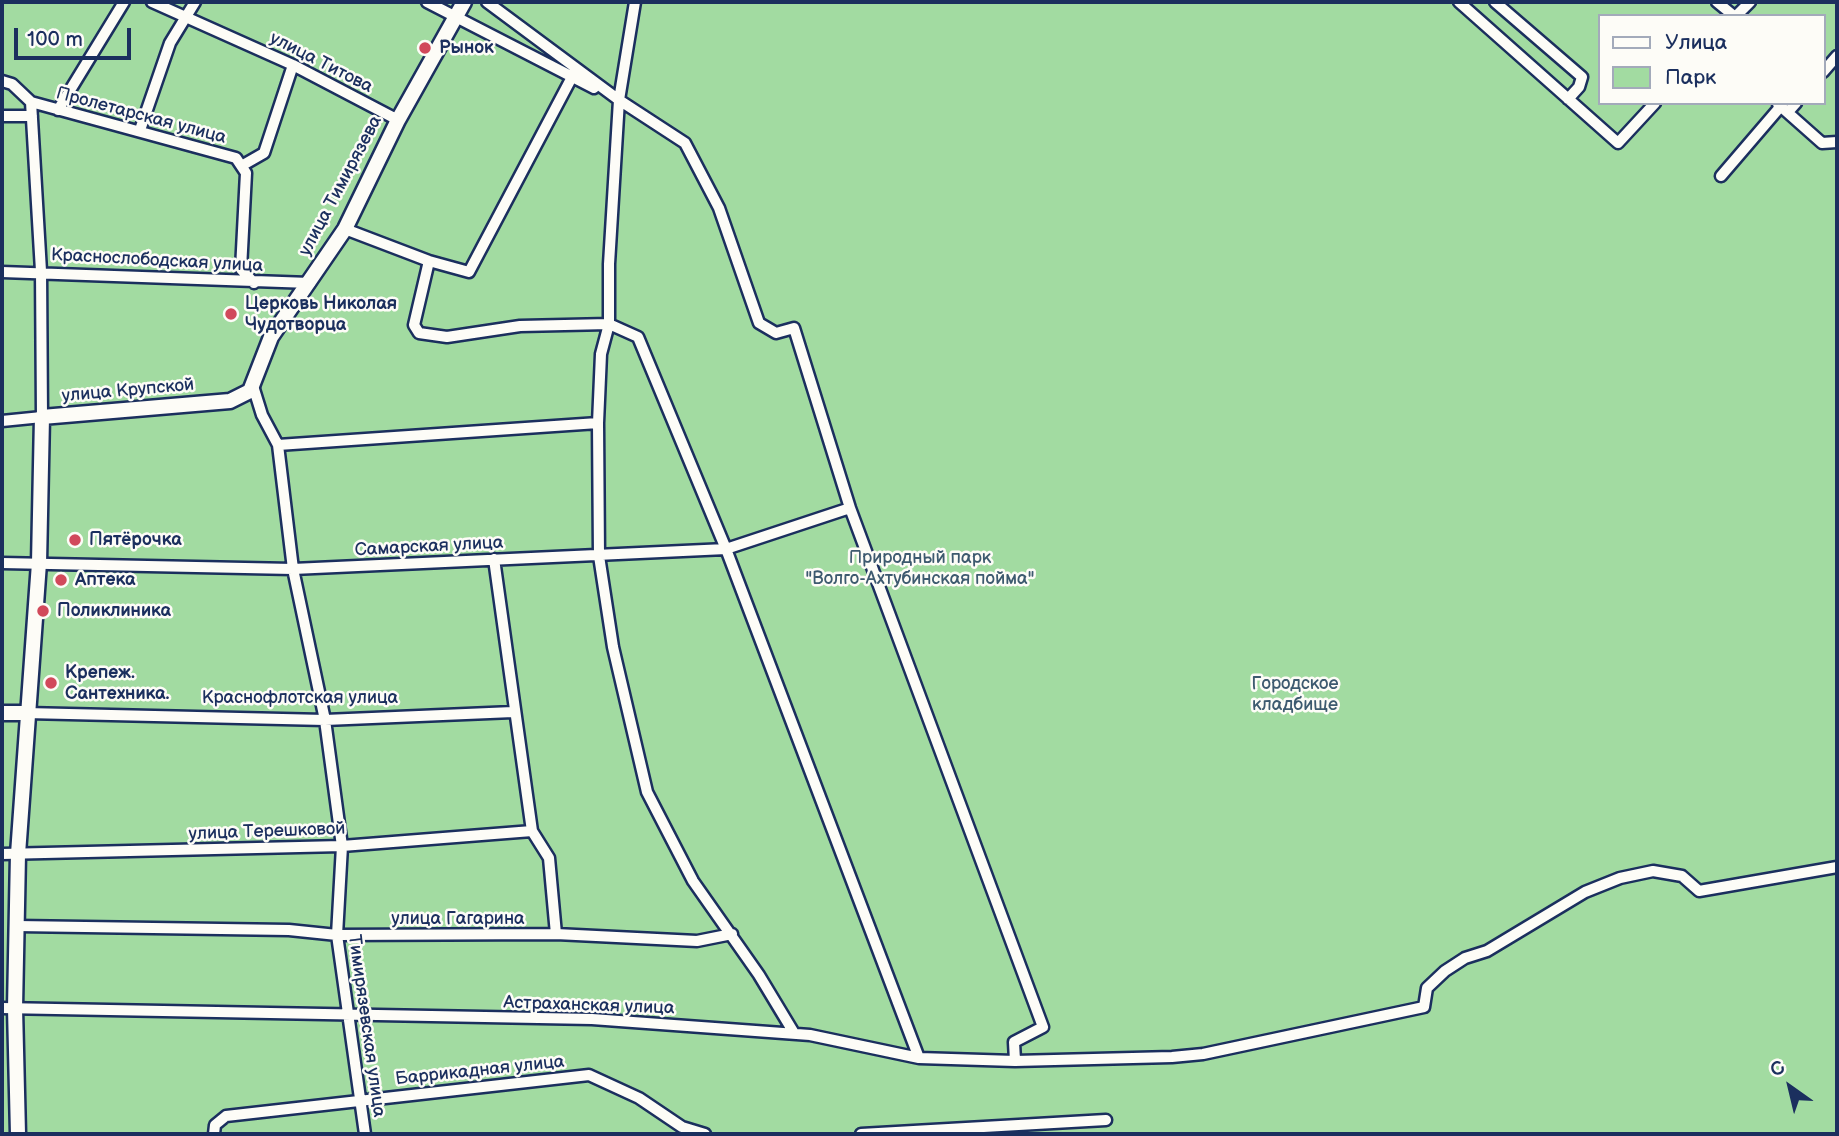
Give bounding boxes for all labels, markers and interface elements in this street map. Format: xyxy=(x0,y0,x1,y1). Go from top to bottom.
scale bar xyxy=(18,14,135,58)
legend xyxy=(1598,14,1825,105)
text: 100 m xyxy=(27,27,83,52)
street label: улица Титова xyxy=(266,28,376,98)
text: Улица xyxy=(1665,30,1727,55)
place label: Рынок xyxy=(439,37,494,59)
marker: Рынок xyxy=(417,40,433,56)
text: Парк xyxy=(1665,65,1716,90)
street label: Пролетарская улица xyxy=(54,83,228,149)
street label: улица Тимирязева xyxy=(295,112,387,260)
street label: Краснослободская улица xyxy=(50,245,264,277)
place label: Церковь Николая Чудотворца xyxy=(245,293,397,336)
marker: Церковь Николая Чудотворца xyxy=(223,306,239,322)
street label: улица Крупской xyxy=(61,374,195,408)
place label: Пятёрочка xyxy=(89,529,182,551)
marker: Пятёрочка xyxy=(67,532,83,548)
street label: Самарская улица xyxy=(354,532,504,562)
park label: Природный парк "Волго-Ахтубинская пойма" xyxy=(806,547,1034,590)
place label: Аптека xyxy=(75,569,135,591)
marker: Аптека xyxy=(53,572,69,588)
place label: Поликлиника xyxy=(57,600,171,622)
marker: Поликлиника xyxy=(35,603,51,619)
place label: Крепеж. Сантехника. xyxy=(65,662,170,704)
park label: Городское кладбище xyxy=(1252,673,1338,716)
marker: Крепеж. Сантехника. xyxy=(43,675,59,691)
street label: Краснофлотская улица xyxy=(202,687,398,709)
street label: улица Терешковой xyxy=(188,818,346,846)
street label: улица Гагарина xyxy=(391,908,525,930)
street label: Тимирязевская улица xyxy=(342,933,390,1119)
street label: Астраханская улица xyxy=(503,992,675,1020)
street label: Баррикадная улица xyxy=(394,1051,566,1091)
north arrow xyxy=(1755,1052,1825,1122)
text: С xyxy=(1766,1056,1790,1082)

